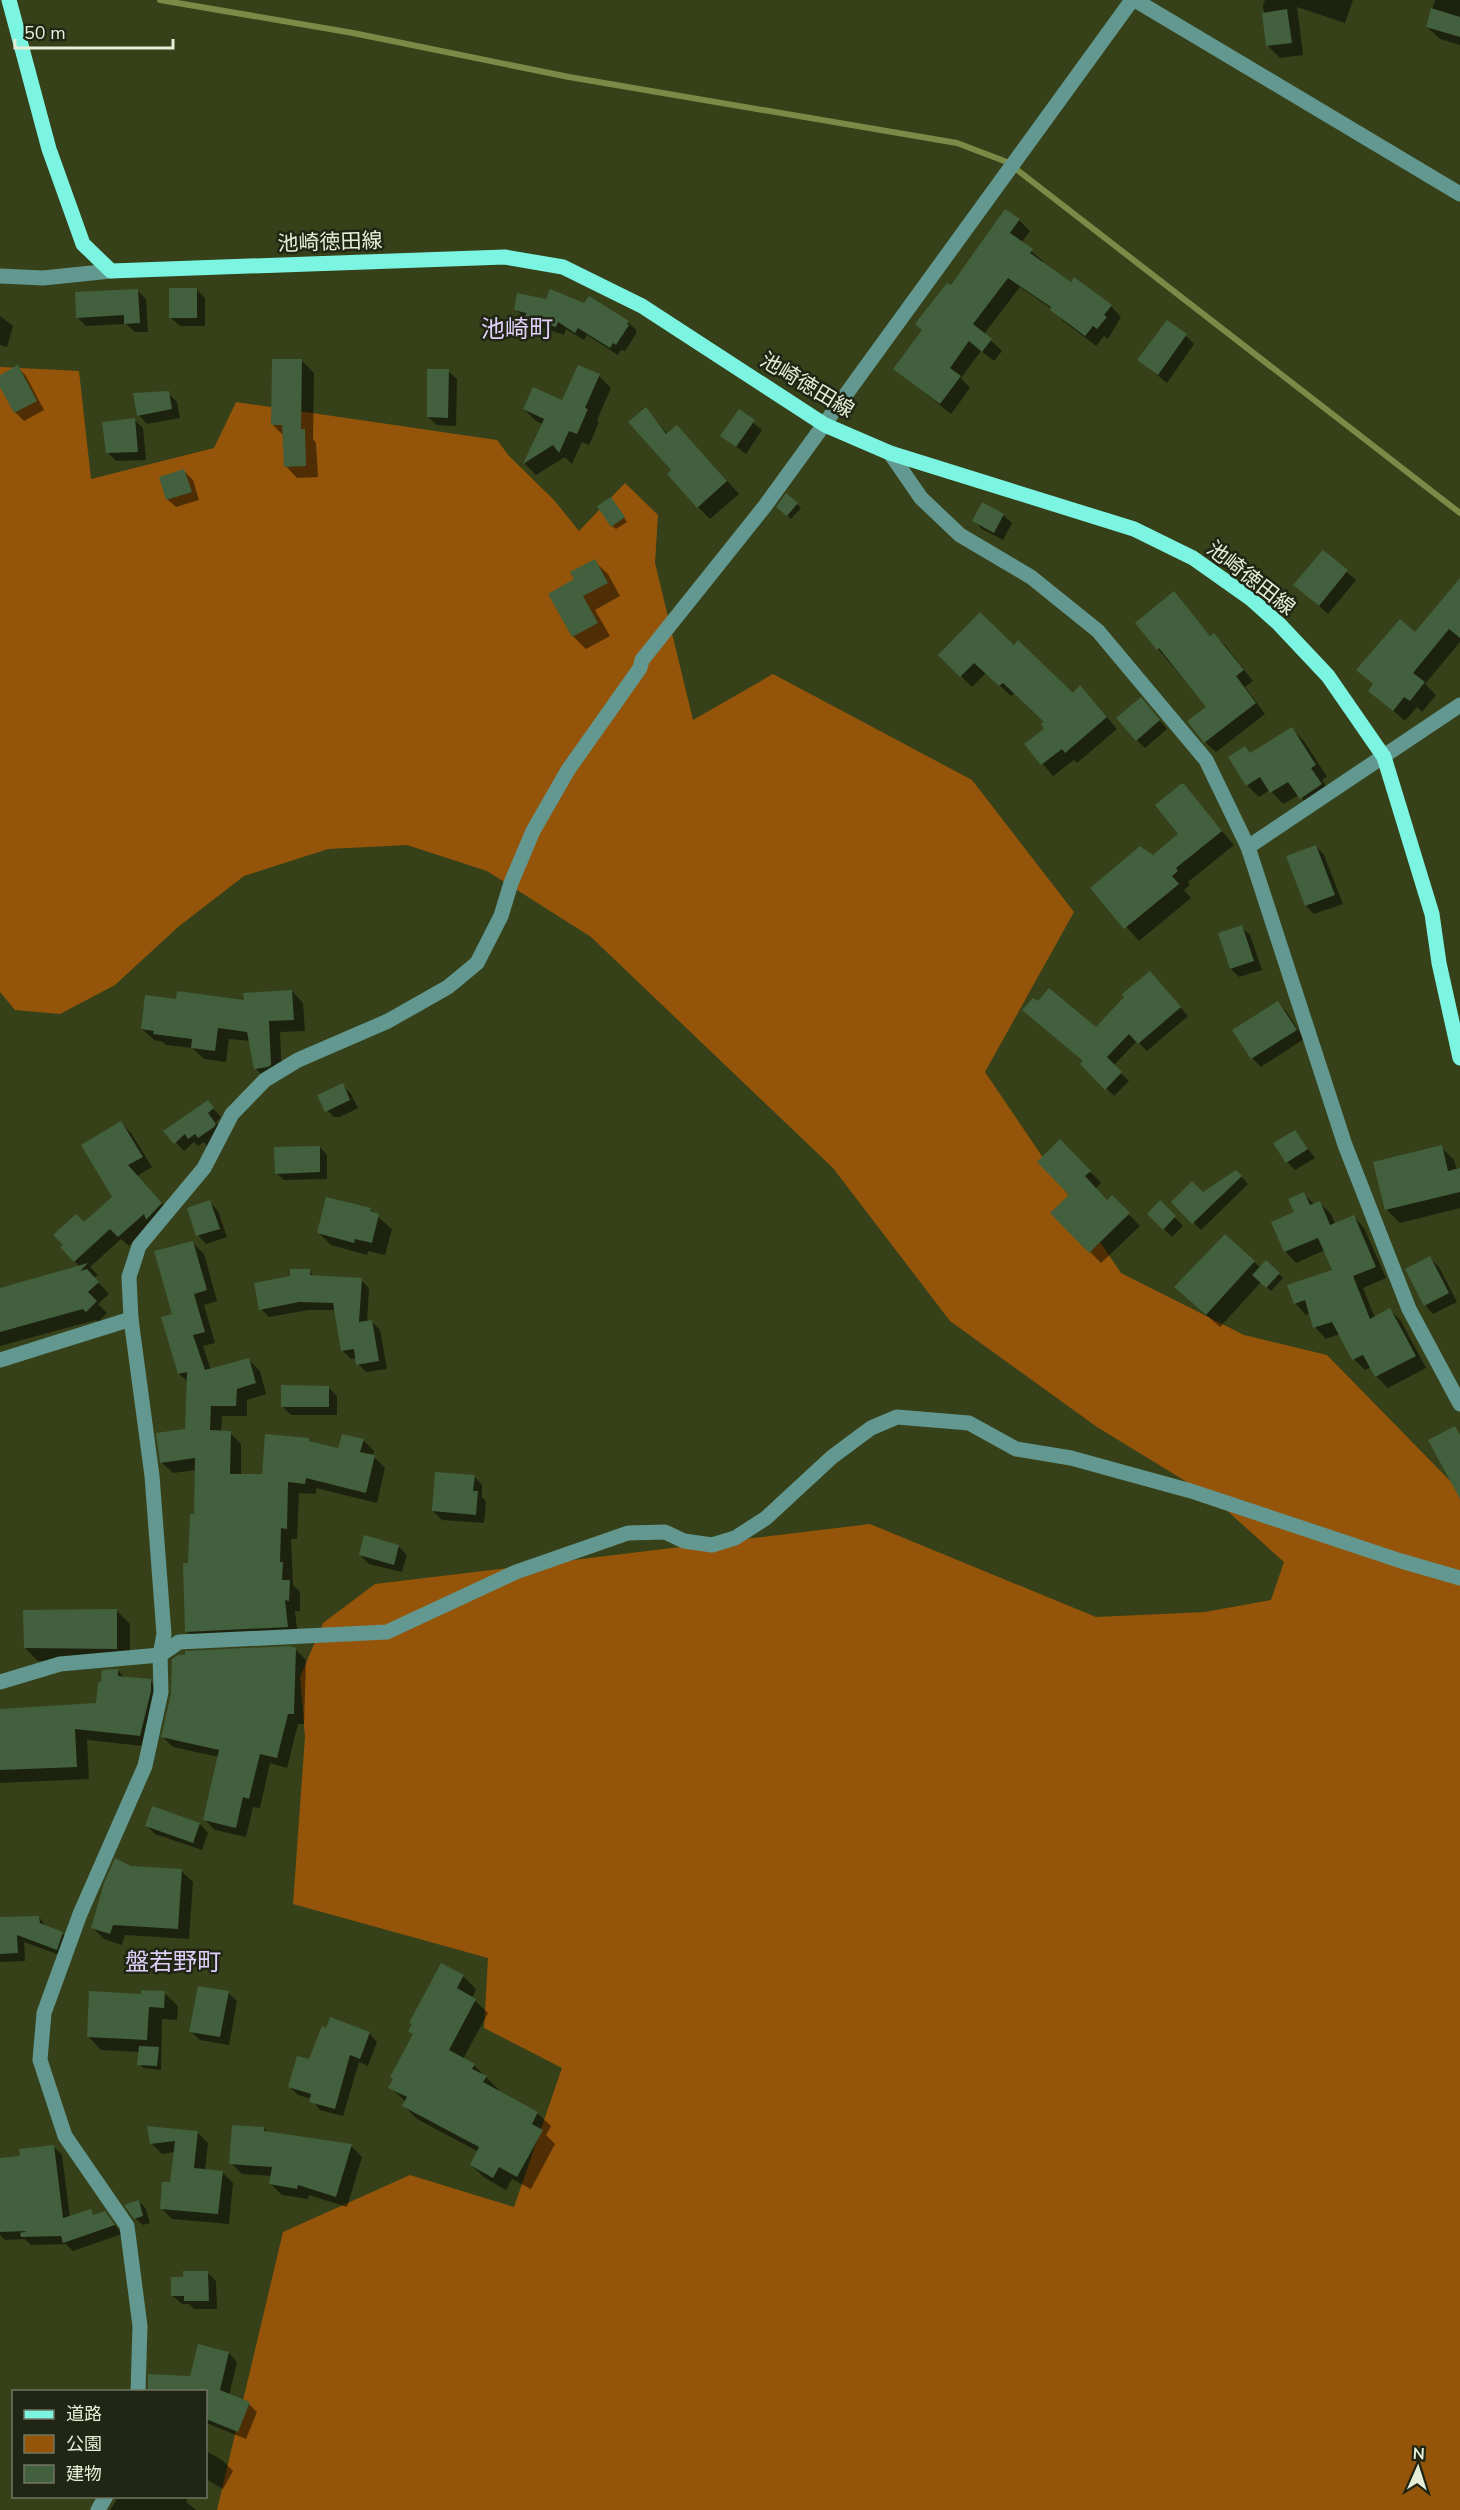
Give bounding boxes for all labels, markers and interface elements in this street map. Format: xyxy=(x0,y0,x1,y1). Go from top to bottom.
scale bar xyxy=(15,12,172,50)
text: 50 m xyxy=(24,21,66,45)
street label: 池崎徳田線 xyxy=(277,226,383,258)
district label: 池崎町 xyxy=(481,313,553,345)
street label: 池崎徳田線 xyxy=(755,346,859,424)
street label: 池崎徳田線 xyxy=(1201,535,1301,621)
district label: 盤若野町 xyxy=(125,1946,221,1978)
legend xyxy=(12,2390,207,2498)
text: 道路 xyxy=(66,2402,102,2426)
text: 公園 xyxy=(66,2432,102,2456)
north arrow xyxy=(1388,2438,1448,2498)
text: N xyxy=(1412,2443,1425,2465)
text: 建物 xyxy=(66,2462,102,2486)

